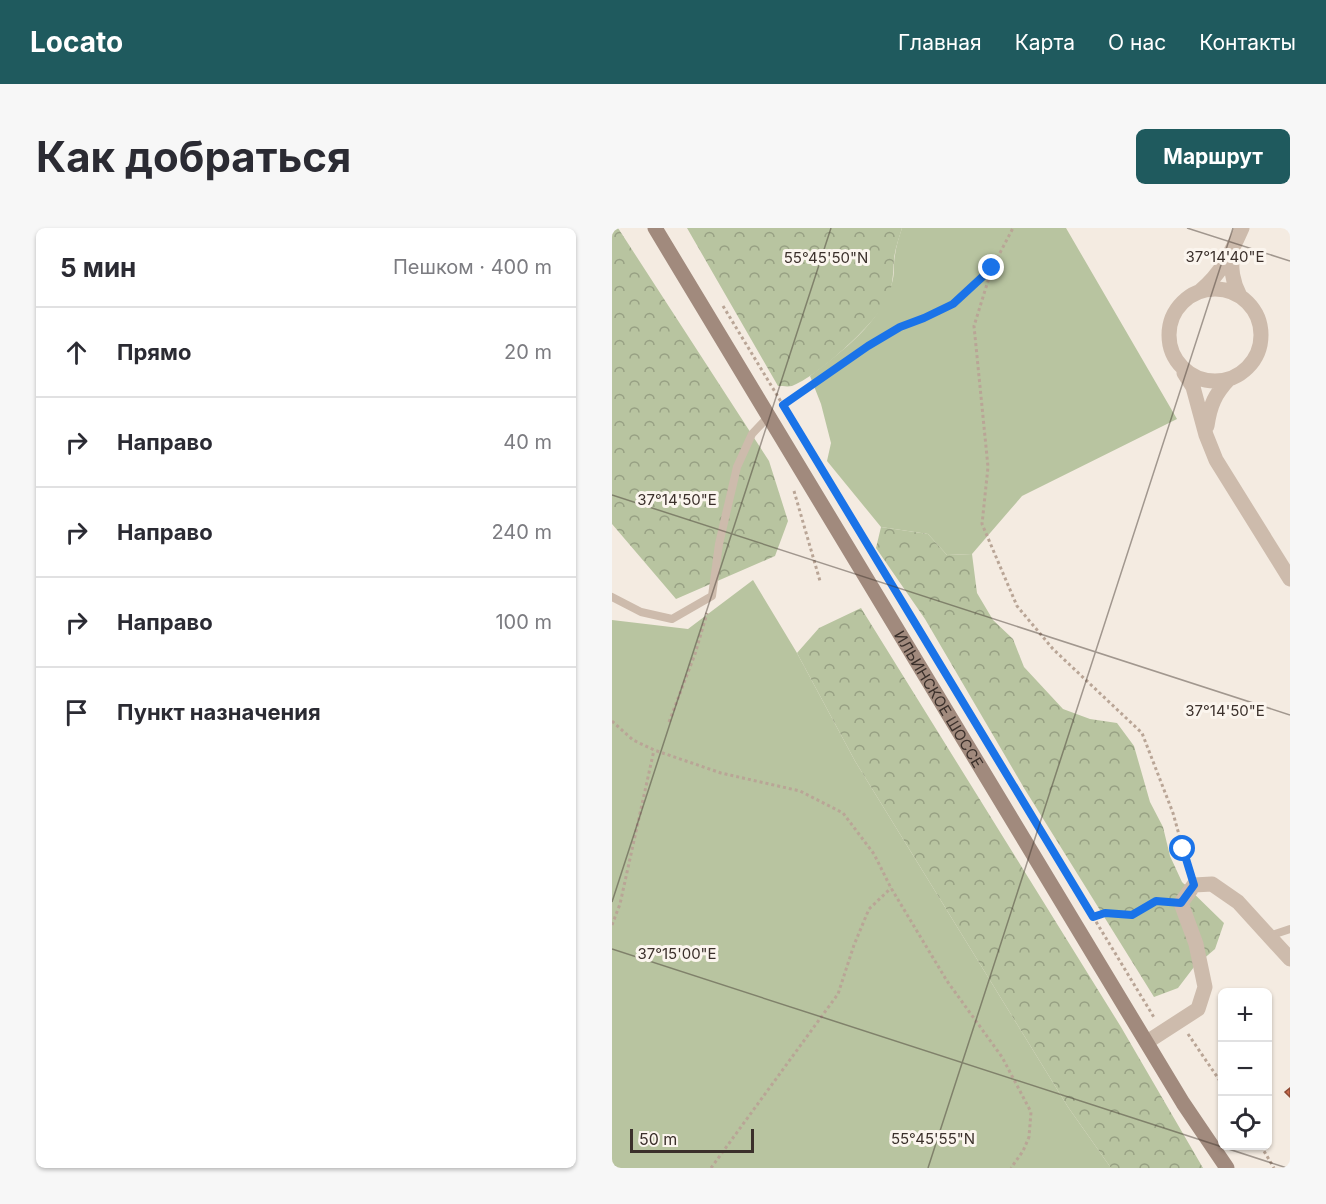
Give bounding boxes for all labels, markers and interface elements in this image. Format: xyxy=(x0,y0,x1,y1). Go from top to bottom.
text: Locato xyxy=(30,25,123,59)
text: Главная xyxy=(898,30,982,55)
text: Карта xyxy=(1015,30,1075,55)
text: О нас xyxy=(1108,30,1166,55)
text: Контакты xyxy=(1199,30,1296,55)
button: Маршрут xyxy=(1136,129,1290,184)
text: Как добраться xyxy=(36,131,351,182)
text: 37°14'40"E xyxy=(1185,247,1265,266)
text: 55°45'50"N xyxy=(784,248,868,267)
text: 5 мин xyxy=(60,252,136,283)
route end xyxy=(978,254,1004,280)
text: Пешком · 400 m xyxy=(393,255,552,279)
icon: ahead xyxy=(60,336,93,369)
text: Прямо xyxy=(117,339,191,365)
text: 20 m xyxy=(504,340,552,364)
icon: right xyxy=(60,426,93,459)
text: Направо xyxy=(117,429,213,455)
text: 40 m xyxy=(503,430,552,454)
text: 37°14'50"E xyxy=(637,490,717,509)
icon: right xyxy=(60,516,93,549)
text: Направо xyxy=(117,519,213,545)
text: 240 m xyxy=(491,520,552,544)
icon: right xyxy=(60,606,93,639)
text: Направо xyxy=(117,609,213,635)
text: 100 m xyxy=(495,610,552,634)
street label: ИЛЬИНСКОЕ ШОССЕ xyxy=(891,627,988,771)
icon: arrive xyxy=(60,696,93,729)
text: Пункт назначения xyxy=(117,699,321,725)
text: 37°14'50"E xyxy=(1185,701,1265,720)
route start xyxy=(1169,835,1195,861)
text: 37°15'00"E xyxy=(637,944,717,963)
map controls xyxy=(1218,988,1272,1150)
button: + xyxy=(1218,988,1272,1042)
button: − xyxy=(1218,1042,1272,1096)
button: locate xyxy=(1218,1096,1272,1150)
scale bar xyxy=(630,1126,754,1154)
text: 50 m xyxy=(639,1129,677,1149)
text: 55°45'55"N xyxy=(891,1129,975,1148)

